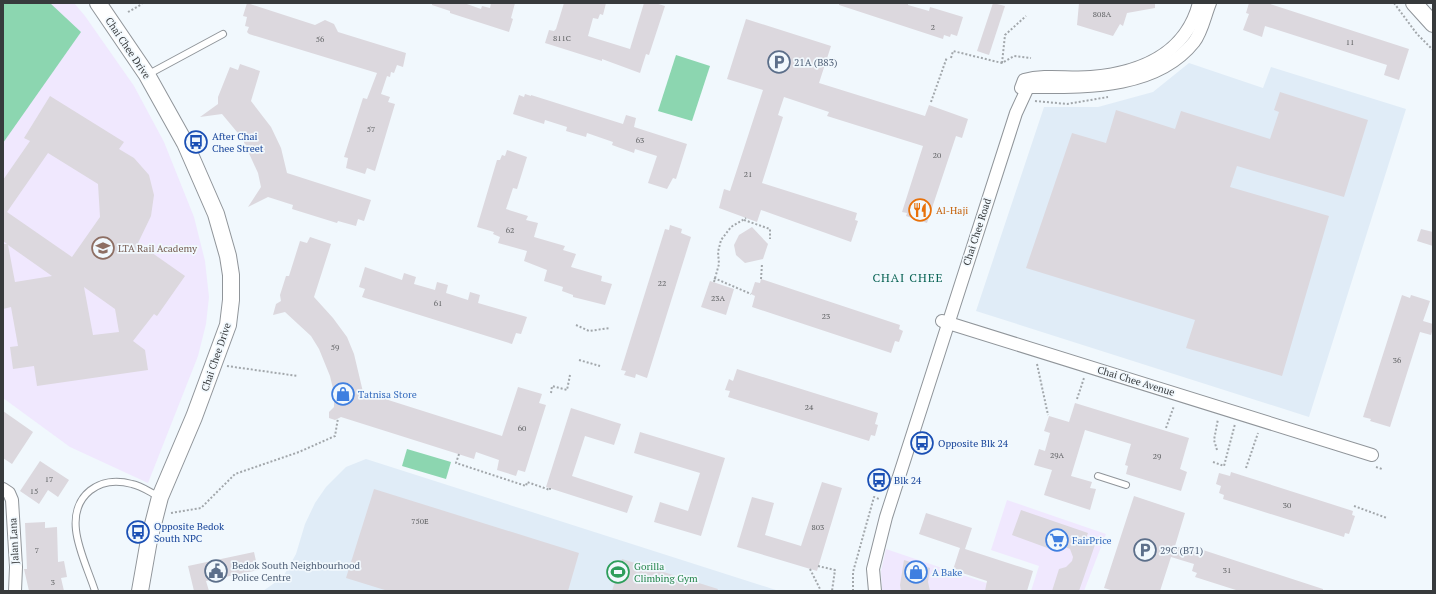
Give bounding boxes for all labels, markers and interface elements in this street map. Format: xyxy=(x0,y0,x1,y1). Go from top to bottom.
house number: 808A xyxy=(1093,9,1112,19)
street label: Chai Chee Drive xyxy=(103,15,153,81)
house number: 2 xyxy=(931,22,935,32)
house number: 811C xyxy=(553,33,571,43)
house number: 56 xyxy=(316,34,325,44)
house number: 11 xyxy=(1346,37,1354,47)
parking icon: 21A (B83) xyxy=(766,49,792,75)
place label: 21A (B83) xyxy=(794,56,837,69)
house number: 57 xyxy=(367,124,375,134)
bus stop icon: After Chai Chee Street xyxy=(183,129,209,155)
place label: After Chai Chee Street xyxy=(212,130,264,155)
house number: 63 xyxy=(636,135,644,145)
house number: 20 xyxy=(933,150,941,160)
house number: 21 xyxy=(744,169,752,179)
street label: Chai Chee Road xyxy=(960,196,994,267)
restaurant icon: Al-Haji xyxy=(907,197,933,223)
place label: Al-Haji xyxy=(936,204,968,217)
house number: 62 xyxy=(506,225,514,235)
school or university icon: LTA Rail Academy xyxy=(90,235,116,261)
place label: LTA Rail Academy xyxy=(118,242,198,255)
district label: CHAI CHEE xyxy=(872,270,944,285)
house number: 22 xyxy=(658,278,666,288)
house number: 23A xyxy=(711,293,726,303)
house number: 61 xyxy=(434,298,442,308)
house number: 23 xyxy=(822,311,830,321)
street label: Chai Chee Drive xyxy=(198,321,234,393)
house number: 59 xyxy=(331,342,339,352)
house number: 36 xyxy=(1393,355,1402,365)
street label: Chai Chee Avenue xyxy=(1096,363,1176,399)
shop icon: Tatnisa Store xyxy=(330,381,356,407)
place label: Tatnisa Store xyxy=(358,388,417,401)
house number: 24 xyxy=(805,402,814,412)
house number: 60 xyxy=(518,423,526,433)
bus stop icon: Opposite Blk 24 xyxy=(909,430,935,456)
place label: Opposite Blk 24 xyxy=(938,437,1009,450)
house number: 29A xyxy=(1050,450,1065,460)
house number: 29 xyxy=(1153,451,1161,461)
bus stop icon: Blk 24 xyxy=(866,467,892,493)
house number: 17 xyxy=(45,474,53,484)
place label: Blk 24 xyxy=(894,474,922,487)
house number: 15 xyxy=(30,486,38,496)
house number: 30 xyxy=(1283,500,1291,510)
house number: 750E xyxy=(411,516,429,526)
street label: Jalan Lana xyxy=(6,517,22,565)
bus stop icon: Opposite Bedok South NPC xyxy=(125,519,151,545)
place label: Opposite Bedok South NPC xyxy=(154,520,225,545)
house number: 803 xyxy=(812,522,824,532)
supermarket icon: FairPrice xyxy=(1044,527,1070,553)
place label: FairPrice xyxy=(1072,534,1112,547)
parking icon: 29C (B71) xyxy=(1132,537,1158,563)
place label: 29C (B71) xyxy=(1160,544,1203,557)
house number: 7 xyxy=(35,545,39,555)
public building icon: Bedok South Neighbourhood Police Centre xyxy=(203,558,229,584)
place label: Bedok South Neighbourhood Police Centre xyxy=(232,559,360,584)
sports icon: Gorilla Climbing Gym xyxy=(605,559,631,585)
shop icon: A Bake xyxy=(903,559,929,585)
place label: Gorilla Climbing Gym xyxy=(634,560,698,585)
house number: 31 xyxy=(1223,565,1231,575)
place label: A Bake xyxy=(932,566,962,579)
house number: 3 xyxy=(51,577,55,587)

